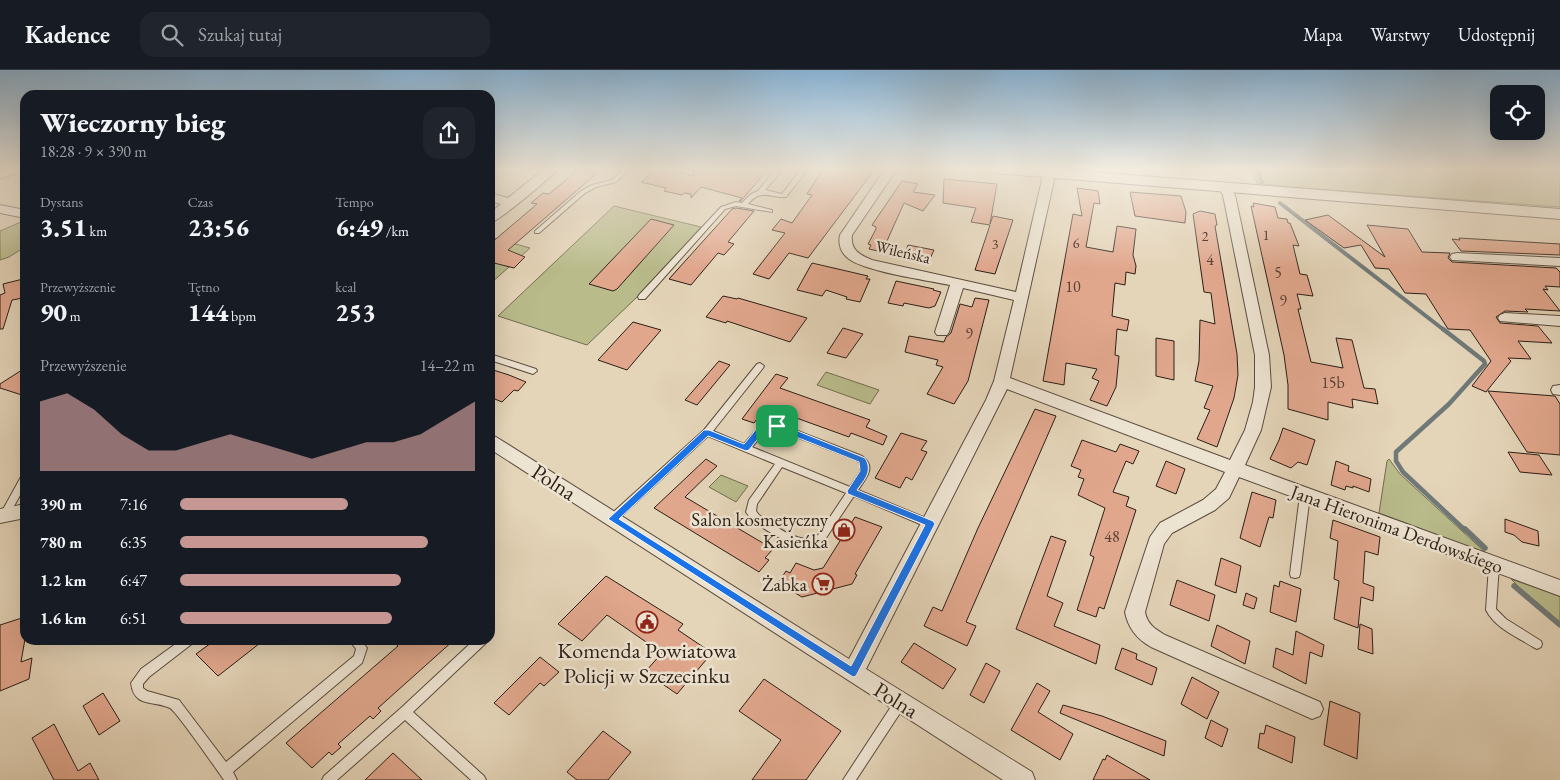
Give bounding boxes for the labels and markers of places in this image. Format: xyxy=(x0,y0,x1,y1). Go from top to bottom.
pin xyxy=(756,405,798,447)
place label: Salon kosmetyczny Kasieńka xyxy=(691,507,829,554)
shop icon: Salon kosmetyczny Kasieńka xyxy=(832,518,856,542)
place label: Żabka xyxy=(762,572,807,597)
supermarket icon: Żabka xyxy=(811,572,835,596)
public building icon: Komenda Powiatowa Policji w Szczecinku xyxy=(635,610,659,634)
place label: Komenda Powiatowa Policji w Szczecinku xyxy=(557,636,737,690)

